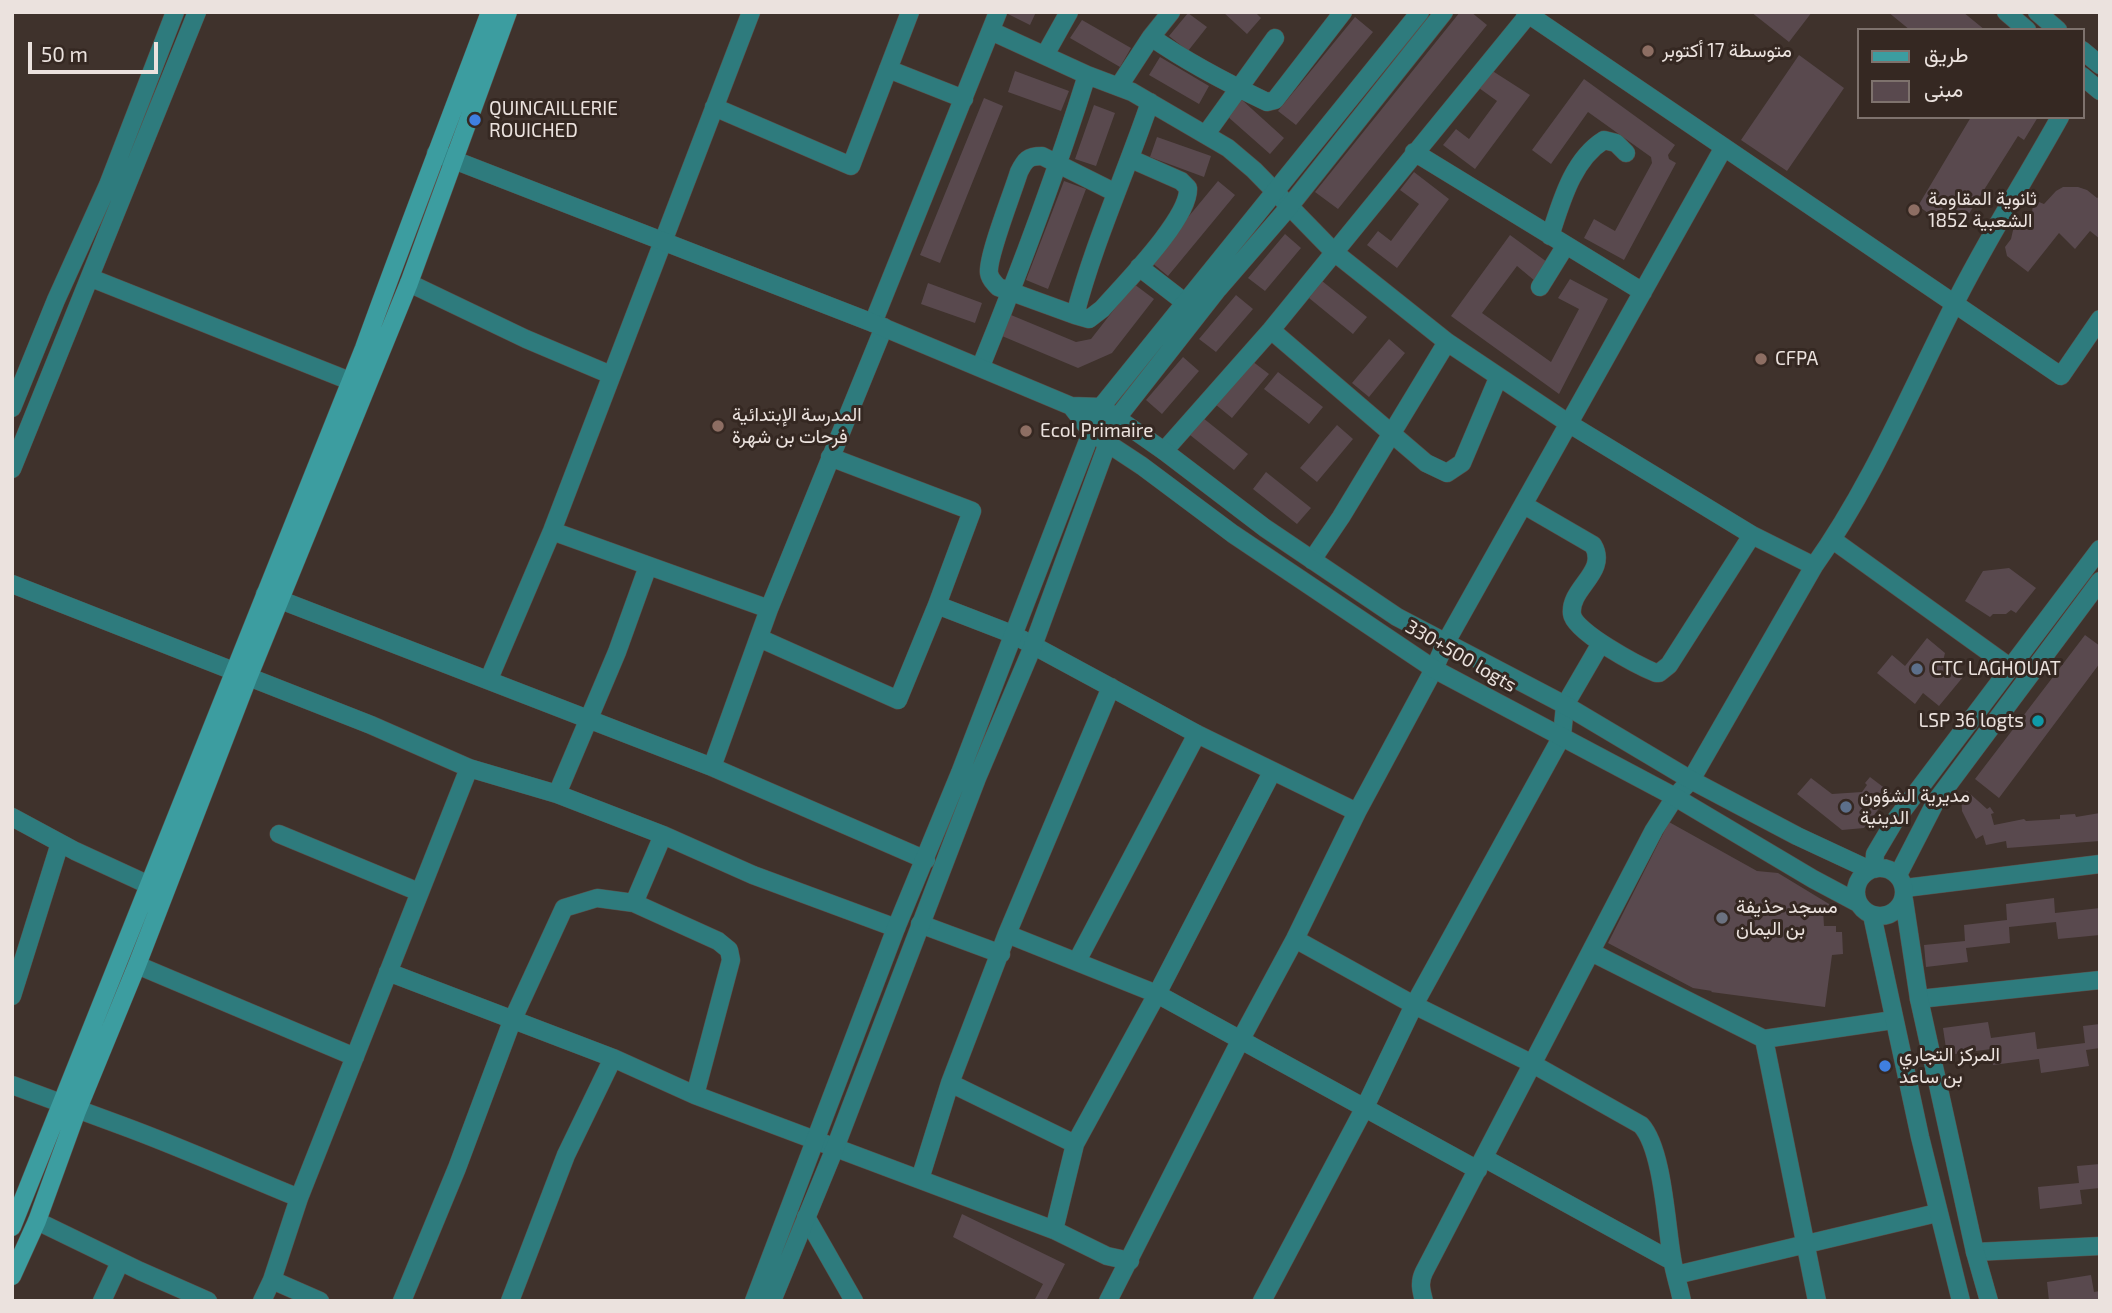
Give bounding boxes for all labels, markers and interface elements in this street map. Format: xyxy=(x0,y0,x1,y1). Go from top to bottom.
scale bar xyxy=(32,28,161,72)
legend xyxy=(1856,28,2084,119)
place label: متوسطة 17 أكتوبر xyxy=(1662,40,1792,62)
text: 50 m xyxy=(41,41,88,66)
text: طريق xyxy=(1924,41,1969,66)
marker: متوسطة 17 أكتوبر xyxy=(1640,43,1656,59)
text: مبنى xyxy=(1924,76,1963,101)
place label: QUINCAILLERIE ROUICHED xyxy=(489,98,618,142)
marker: QUINCAILLERIE ROUICHED xyxy=(467,112,483,128)
place label: ثانوية المقاومة الشعبية 1852 xyxy=(1928,188,2037,232)
marker: ثانوية المقاومة الشعبية 1852 xyxy=(1906,202,1922,218)
place label: CFPA xyxy=(1775,348,1818,370)
marker: CFPA xyxy=(1753,351,1769,367)
place label: المدرسة الإبتدائية فرحات بن شهرة xyxy=(732,404,862,448)
marker: المدرسة الإبتدائية فرحات بن شهرة xyxy=(710,418,726,434)
place label: Ecol Primaire xyxy=(1040,420,1153,442)
marker: Ecol Primaire xyxy=(1018,423,1034,439)
street label: 330+500 logts xyxy=(1401,615,1521,697)
place label: CTC LAGHOUAT xyxy=(1931,658,2061,680)
marker: CTC LAGHOUAT xyxy=(1909,661,1925,677)
place label: LSP 36 logts xyxy=(1919,710,2024,732)
marker: LSP 36 logts xyxy=(2030,713,2046,729)
place label: مديرية الشؤون الدينية xyxy=(1860,785,1970,829)
marker: مديرية الشؤون الدينية xyxy=(1838,799,1854,815)
place label: مسجد حذيفة بن اليمان xyxy=(1736,896,1838,940)
marker: مسجد حذيفة بن اليمان xyxy=(1714,910,1730,926)
place label: المركز التجاري بن ساعد xyxy=(1899,1044,2000,1088)
marker: المركز التجاري بن ساعد xyxy=(1877,1058,1893,1074)

